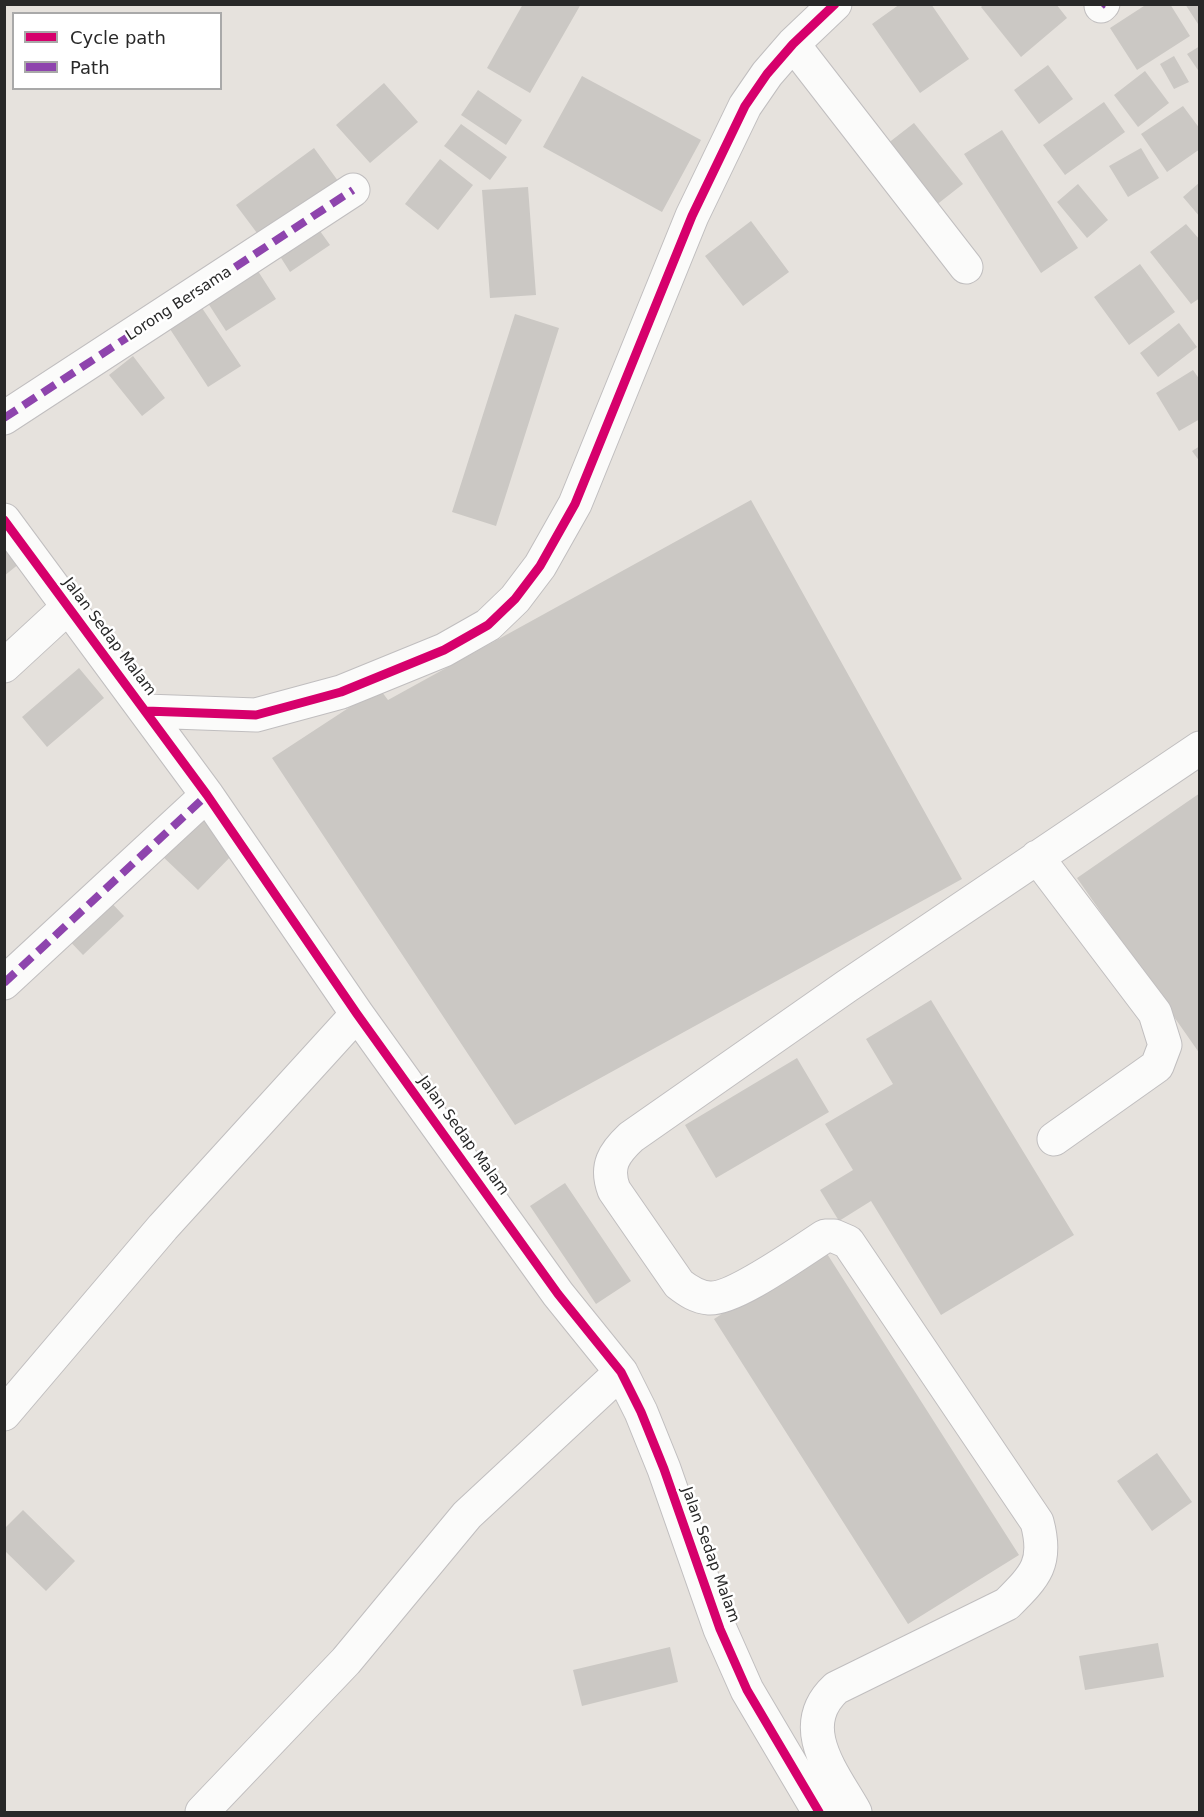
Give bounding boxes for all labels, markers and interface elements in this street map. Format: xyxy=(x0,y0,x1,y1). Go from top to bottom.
legend xyxy=(12,12,222,90)
text: Cycle path xyxy=(70,27,166,48)
text: Path xyxy=(70,57,110,78)
street label: Lorong Bersama xyxy=(123,263,235,345)
street label: Jalan Sedap Malam xyxy=(59,574,159,700)
street label: Jalan Sedap Malam xyxy=(414,1073,512,1199)
street label: Jalan Sedap Malam xyxy=(677,1485,743,1625)

